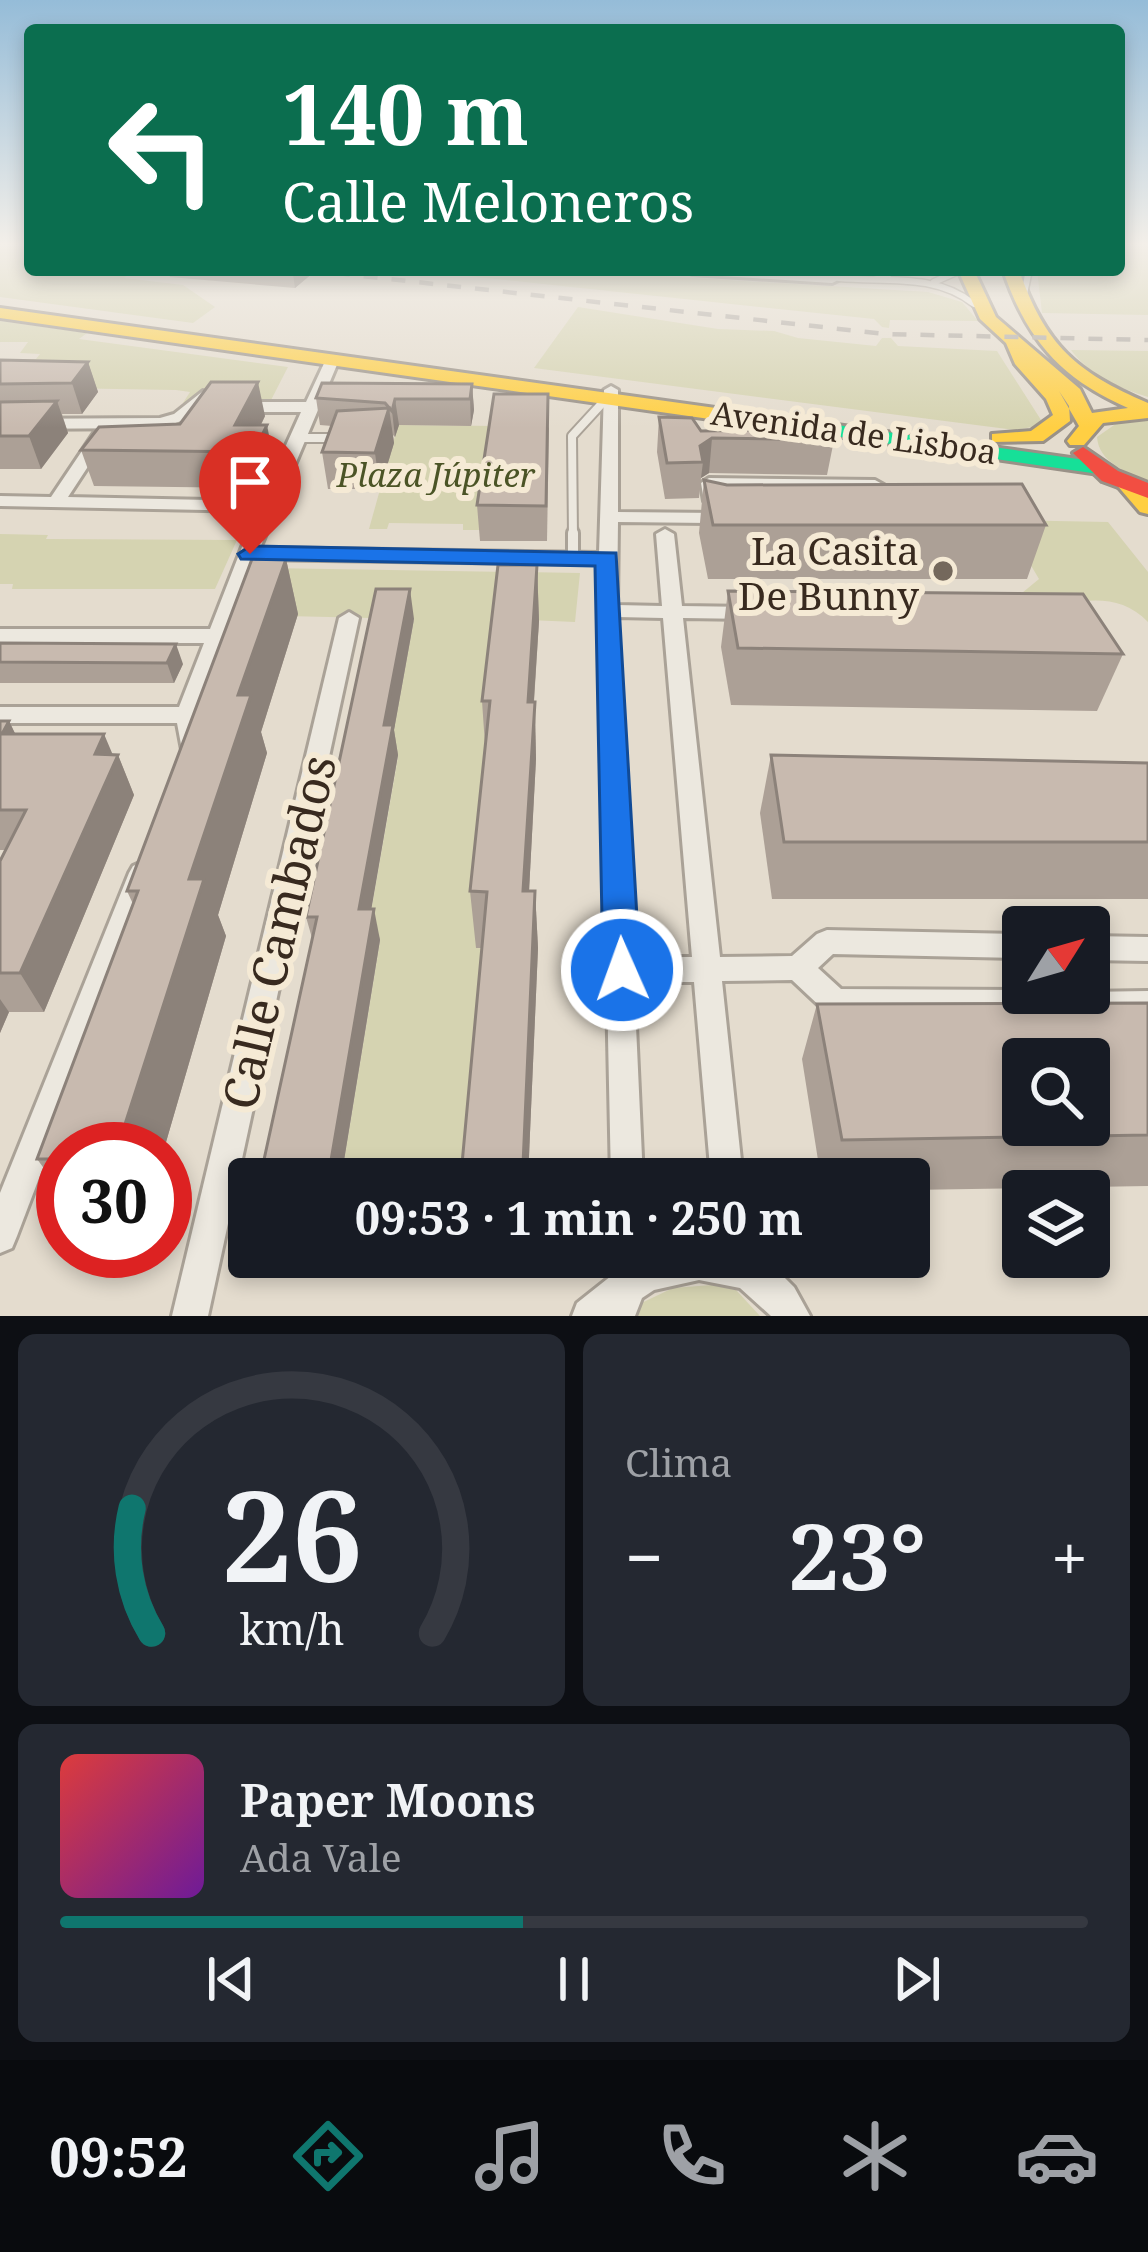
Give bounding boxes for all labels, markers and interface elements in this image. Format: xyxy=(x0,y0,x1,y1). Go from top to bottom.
text: 140 m xyxy=(282,55,529,170)
icon: left xyxy=(84,72,240,228)
text: Calle Meloneros xyxy=(282,164,694,238)
street label: Avenida de Lisboa xyxy=(708,390,1000,474)
pin xyxy=(199,431,301,554)
icon: arrive xyxy=(217,449,283,515)
park label: Plaza Júpiter xyxy=(336,452,536,497)
place label: La Casita De Bunny xyxy=(738,523,920,621)
marker: La Casita De Bunny xyxy=(930,558,956,584)
street label: Calle Cambados xyxy=(206,749,350,1115)
north arrow xyxy=(1002,906,1110,1014)
map controls xyxy=(1002,906,1110,1278)
position arrow xyxy=(559,907,685,1033)
button: search xyxy=(1002,1038,1110,1146)
speed limit sign: 30 xyxy=(36,1122,192,1278)
button: layers xyxy=(1002,1170,1110,1278)
text: 09:53 · 1 min · 250 m xyxy=(355,1187,803,1248)
text: Clima xyxy=(625,1435,732,1488)
text: 26 xyxy=(221,1449,362,1619)
text: 23° xyxy=(788,1494,926,1616)
text: − xyxy=(625,1511,663,1601)
text: + xyxy=(1051,1511,1088,1601)
text: km/h xyxy=(239,1599,344,1658)
text: Paper Moons xyxy=(240,1769,535,1830)
text: Ada Vale xyxy=(240,1830,402,1883)
icon: previous xyxy=(198,1946,264,2012)
icon: pause xyxy=(541,1946,607,2012)
icon: next xyxy=(884,1946,950,2012)
icon: directions xyxy=(286,2114,370,2198)
icon: music xyxy=(468,2114,552,2198)
icon: phone xyxy=(650,2114,734,2198)
icon: climate xyxy=(833,2114,917,2198)
icon: car xyxy=(1015,2114,1099,2198)
text: 09:52 xyxy=(49,2119,188,2193)

